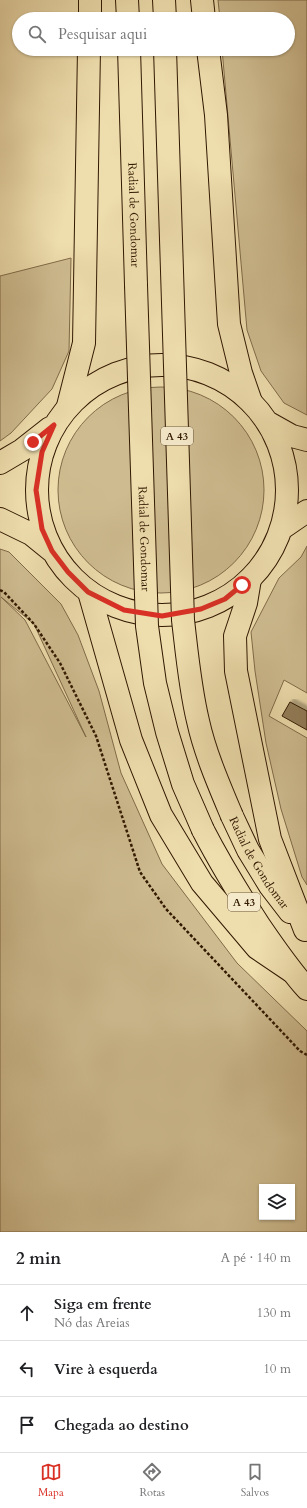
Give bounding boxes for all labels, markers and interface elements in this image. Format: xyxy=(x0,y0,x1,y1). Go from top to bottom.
search box xyxy=(12,12,295,56)
icon: search xyxy=(26,23,48,45)
text: Pesquisar aqui xyxy=(58,24,147,44)
street label: Radial de Gondomar xyxy=(124,162,143,268)
road number: A 43 xyxy=(161,427,193,445)
route end xyxy=(24,433,42,451)
street label: Radial de Gondomar xyxy=(134,486,154,592)
route start xyxy=(233,576,251,594)
street label: Radial de Gondomar xyxy=(225,814,293,913)
road number: A 43 xyxy=(228,893,260,911)
map controls xyxy=(259,1184,295,1220)
button: layers xyxy=(259,1184,295,1220)
text: 2 min xyxy=(16,1247,61,1270)
text: A pé · 140 m xyxy=(221,1249,291,1267)
text: Siga em frente xyxy=(54,1294,152,1314)
icon: ahead xyxy=(16,1302,38,1324)
text: 130 m xyxy=(257,1304,291,1322)
text: Nó das Areias xyxy=(54,1314,130,1332)
icon: left xyxy=(16,1358,38,1380)
text: Vire à esquerda xyxy=(54,1359,158,1379)
text: 10 m xyxy=(263,1360,291,1378)
icon: arrive xyxy=(16,1414,38,1436)
text: Chegada ao destino xyxy=(54,1415,189,1435)
tab: Mapa xyxy=(38,1461,64,1500)
tab: Rotas xyxy=(139,1461,165,1500)
tab: Salvos xyxy=(241,1461,269,1500)

